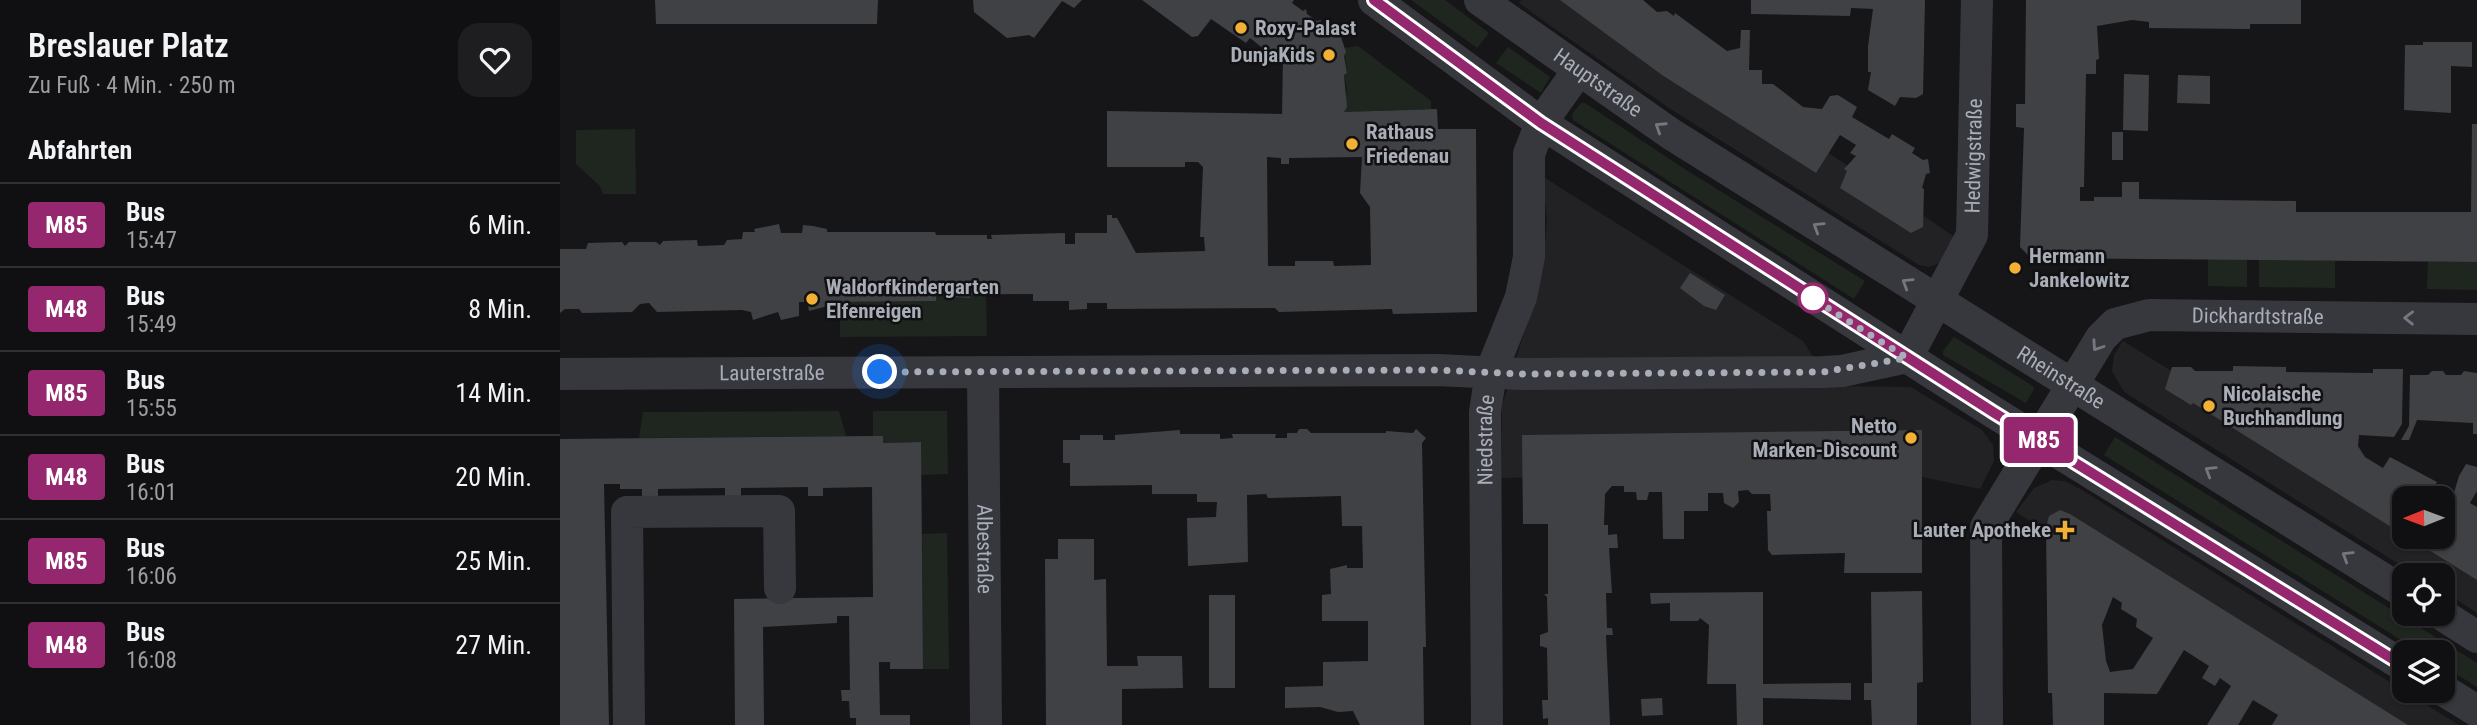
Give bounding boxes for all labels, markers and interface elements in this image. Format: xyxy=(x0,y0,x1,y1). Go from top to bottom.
place label: Roxy-Palast xyxy=(1255,16,1356,40)
marker: Roxy-Palast xyxy=(1233,20,1249,36)
button: heart xyxy=(458,23,532,97)
text: Breslauer Platz xyxy=(28,26,229,65)
place label: DunjaKids xyxy=(1231,43,1315,67)
street label: Hauptstraße xyxy=(1549,43,1647,122)
marker: DunjaKids xyxy=(1321,47,1337,63)
text: Zu Fuß · 4 Min. · 250 m xyxy=(28,72,236,99)
street label: Hedwigstraße xyxy=(1960,98,1987,214)
place label: Rathaus Friedenau xyxy=(1366,120,1449,168)
one-way arrow xyxy=(1655,123,1668,135)
text: Abfahrten xyxy=(28,135,132,165)
marker: Rathaus Friedenau xyxy=(1344,136,1360,152)
text: Bus xyxy=(126,197,165,227)
text: 6 Min. xyxy=(468,210,532,240)
text: M85 xyxy=(45,211,88,239)
one-way arrow xyxy=(1812,222,1825,235)
text: 15:47 xyxy=(126,227,177,254)
place label: Hermann Jankelowitz xyxy=(2029,244,2130,292)
marker: Hermann Jankelowitz xyxy=(2007,260,2023,276)
place label: Waldorfkindergarten Elfenreigen xyxy=(826,275,999,323)
one-way arrow xyxy=(1901,278,1914,291)
text: Bus xyxy=(126,281,165,311)
unlabelled marker xyxy=(1798,283,1828,313)
marker: Waldorfkindergarten Elfenreigen xyxy=(804,291,820,307)
text: 8 Min. xyxy=(468,294,532,324)
text: M48 xyxy=(45,295,88,323)
street label: Dickhardtstraße xyxy=(2192,304,2324,329)
one-way arrow xyxy=(2403,310,2414,326)
text: 15:49 xyxy=(126,311,177,338)
one-way arrow xyxy=(2092,338,2105,351)
street label: Rheinstraße xyxy=(2013,341,2109,414)
your location xyxy=(862,354,897,389)
street label: Lauterstraße xyxy=(719,361,825,385)
text: Bus xyxy=(126,365,165,395)
text: 14 Min. xyxy=(455,378,532,408)
text: M85 xyxy=(45,379,88,407)
place label: Nicolaische Buchhandlung xyxy=(2223,382,2343,430)
street label: Niedstraße xyxy=(1473,393,1499,485)
text: 15:55 xyxy=(126,395,177,422)
marker: Nicolaische Buchhandlung xyxy=(2201,398,2217,414)
place label: Netto Marken-Discount xyxy=(1753,414,1897,462)
line badge: M85 xyxy=(1999,417,2079,463)
text: M85 xyxy=(2018,426,2060,454)
marker: Netto Marken-Discount xyxy=(1903,430,1919,446)
text: Bus xyxy=(126,449,165,479)
text: 20 Min. xyxy=(455,462,532,492)
text: M48 xyxy=(45,463,88,491)
one-way arrow xyxy=(2204,467,2217,480)
text: 16:01 xyxy=(126,479,177,506)
north arrow xyxy=(2392,486,2455,550)
map controls xyxy=(2392,486,2455,703)
street label: Albestraße xyxy=(972,504,997,594)
place label: Lauter Apotheke xyxy=(1913,518,2051,542)
marker: Lauter Apotheke xyxy=(2057,522,2073,538)
text: Bus xyxy=(126,533,165,563)
text: 25 Min. xyxy=(455,546,532,576)
text: M85 xyxy=(45,547,88,575)
one-way arrow xyxy=(2341,551,2354,564)
text: 16:06 xyxy=(126,563,177,590)
button: locate xyxy=(2392,563,2455,626)
text: Bus xyxy=(126,617,165,647)
text: 27 Min. xyxy=(455,630,532,660)
text: M48 xyxy=(45,631,88,659)
button: layers xyxy=(2392,640,2455,703)
text: 16:08 xyxy=(126,647,177,674)

